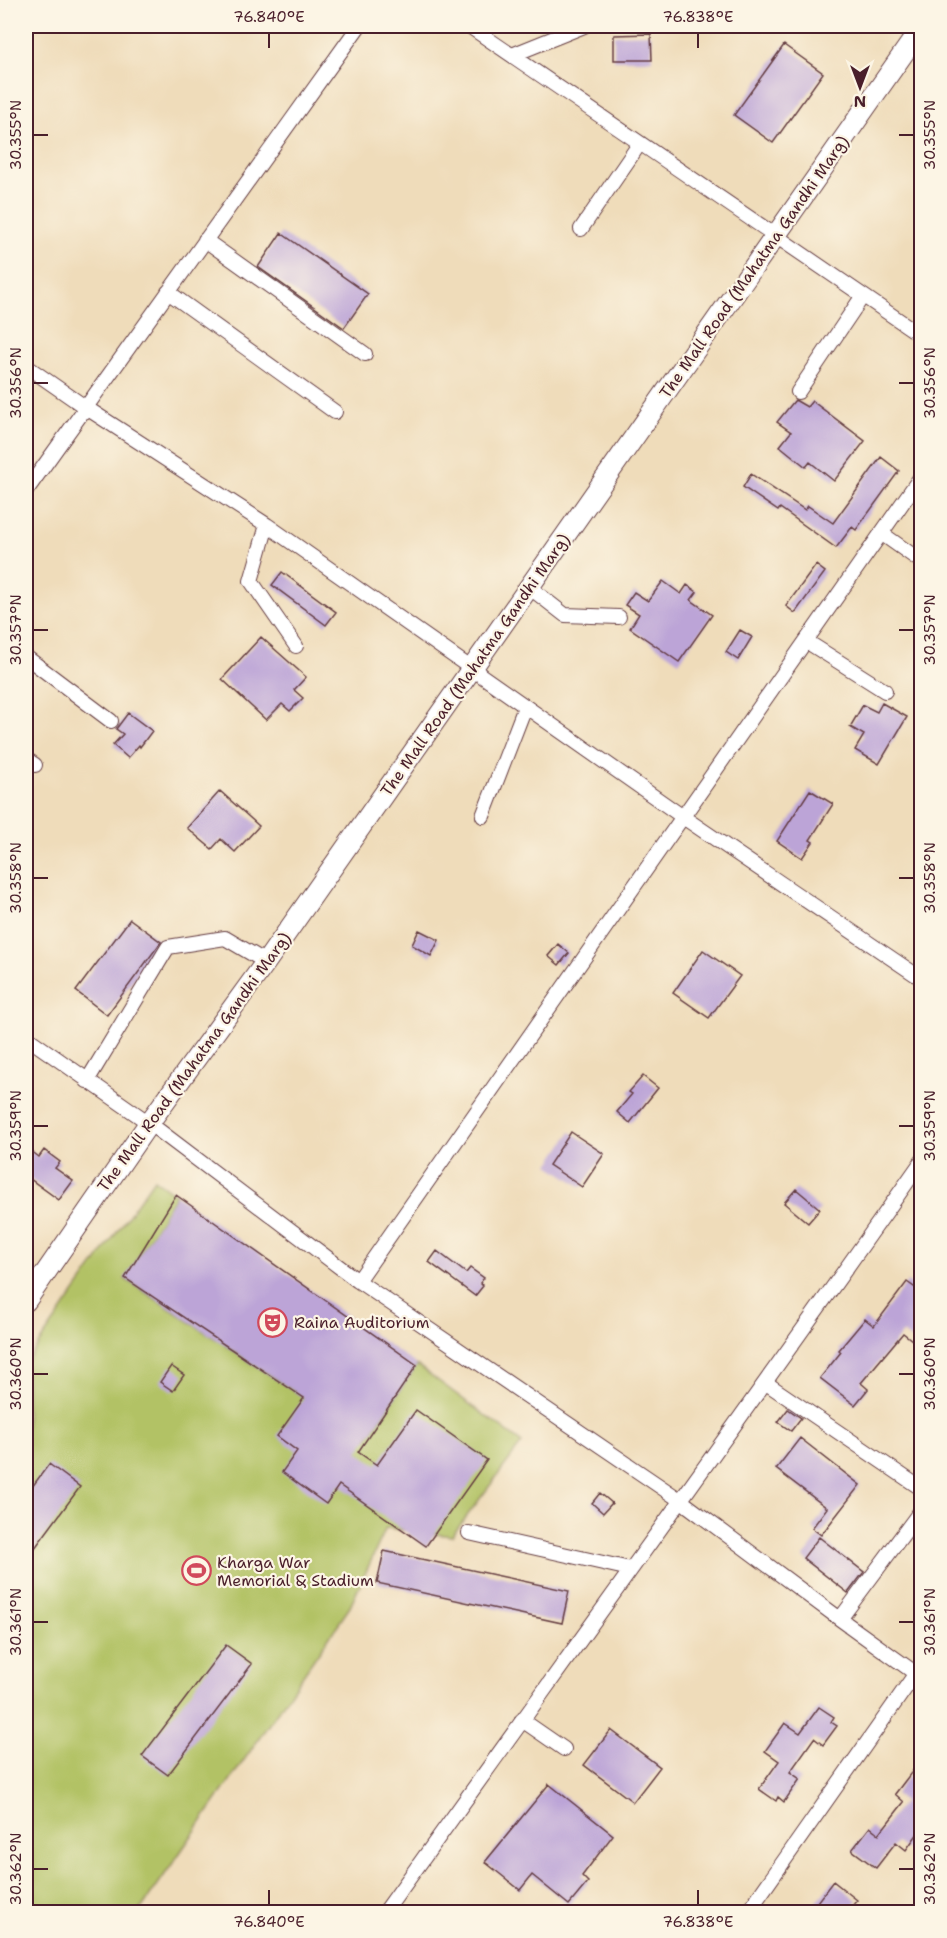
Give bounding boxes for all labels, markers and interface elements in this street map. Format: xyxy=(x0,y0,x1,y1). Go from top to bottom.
text: 76.840°E xyxy=(233,7,305,27)
text: 76.838°E xyxy=(663,7,733,27)
north arrow xyxy=(830,57,890,117)
text: N xyxy=(854,91,866,112)
text: 30.355°N xyxy=(6,100,26,170)
text: 30.355°N xyxy=(920,100,940,170)
street label: The Mall Road (Mahatma Gandhi Marg) xyxy=(655,132,853,402)
text: 30.356°N xyxy=(6,347,26,419)
text: 30.356°N xyxy=(920,347,940,419)
street label: The Mall Road (Mahatma Gandhi Marg) xyxy=(376,530,574,800)
text: 30.357°N xyxy=(6,594,26,666)
text: 30.357°N xyxy=(920,594,940,666)
text: 30.358°N xyxy=(6,842,26,914)
text: 30.358°N xyxy=(920,842,940,914)
street label: The Mall Road (Mahatma Gandhi Marg) xyxy=(93,928,295,1196)
text: 30.359°N xyxy=(6,1090,26,1162)
text: 30.359°N xyxy=(920,1090,940,1162)
theatre icon: Raina Auditorium xyxy=(257,1306,289,1338)
place label: Raina Auditorium xyxy=(294,1312,430,1333)
text: 30.360°N xyxy=(6,1337,26,1411)
text: 30.360°N xyxy=(920,1337,940,1411)
place label: Kharga War Memorial & Stadium xyxy=(217,1552,374,1591)
sports icon: Kharga War Memorial & Stadium xyxy=(180,1555,212,1587)
text: 30.361°N xyxy=(6,1588,26,1656)
text: 30.361°N xyxy=(920,1588,940,1656)
text: 30.362°N xyxy=(6,1833,26,1905)
text: 30.362°N xyxy=(920,1833,940,1905)
text: 76.840°E xyxy=(233,1912,305,1932)
text: 76.838°E xyxy=(663,1912,733,1932)

